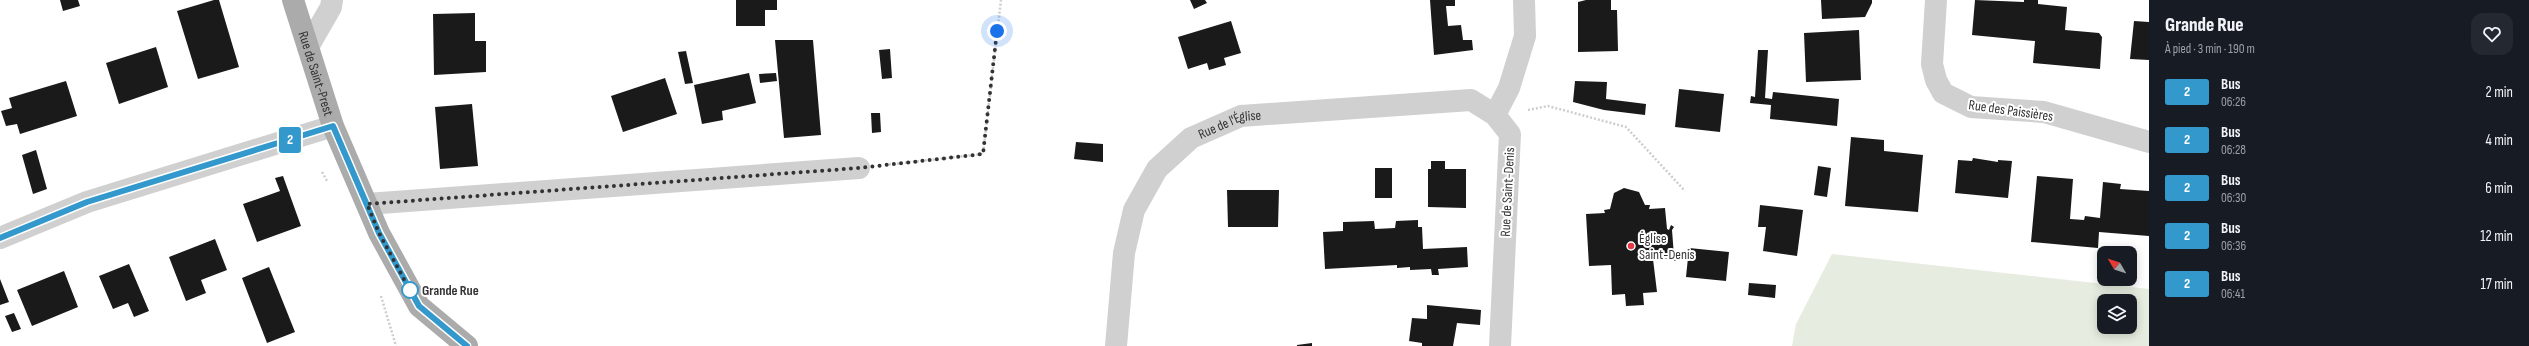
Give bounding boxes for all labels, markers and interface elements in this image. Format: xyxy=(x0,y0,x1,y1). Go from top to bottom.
button: heart xyxy=(2471,13,2513,55)
text: Grande Rue xyxy=(2165,14,2244,37)
your location xyxy=(987,21,1007,41)
street label: Rue de Saint-Prest xyxy=(294,29,337,118)
text: À pied · 3 min · 190 m xyxy=(2165,41,2255,57)
text: Bus xyxy=(2221,75,2240,94)
text: 2 xyxy=(2184,83,2190,100)
text: 2 min xyxy=(2486,83,2513,102)
text: 06:26 xyxy=(2221,94,2246,110)
street label: Rue des Paissières xyxy=(1968,96,2054,125)
street label: Rue de l'Église xyxy=(1195,107,1262,143)
text: Bus xyxy=(2221,123,2240,142)
line badge: 2 xyxy=(277,127,303,153)
text: 2 xyxy=(287,131,293,148)
text: 2 xyxy=(2184,131,2190,148)
text: 4 min xyxy=(2486,131,2513,150)
text: 06:28 xyxy=(2221,142,2246,158)
street label: Rue de Saint-Denis xyxy=(1497,147,1518,237)
text: Bus xyxy=(2221,171,2240,190)
text: 2 xyxy=(2184,179,2190,196)
text: 6 min xyxy=(2485,179,2513,198)
text: 06:30 xyxy=(2221,190,2246,206)
text: Bus xyxy=(2221,219,2240,238)
text: 2 xyxy=(2184,227,2190,244)
text: 12 min xyxy=(2480,227,2513,246)
place label: Église Saint-Denis xyxy=(1639,230,1695,263)
text: 06:36 xyxy=(2221,238,2246,254)
marker: Église Saint-Denis xyxy=(1626,241,1636,251)
north arrow xyxy=(2097,246,2137,286)
map controls xyxy=(2097,246,2137,334)
text: Bus xyxy=(2221,267,2240,286)
text: 2 xyxy=(2184,275,2190,292)
text: 17 min xyxy=(2481,275,2513,294)
marker: Grande Rue xyxy=(401,281,419,299)
place label: Grande Rue xyxy=(422,282,479,299)
text: 06:41 xyxy=(2221,286,2245,302)
button: layers xyxy=(2097,294,2137,334)

